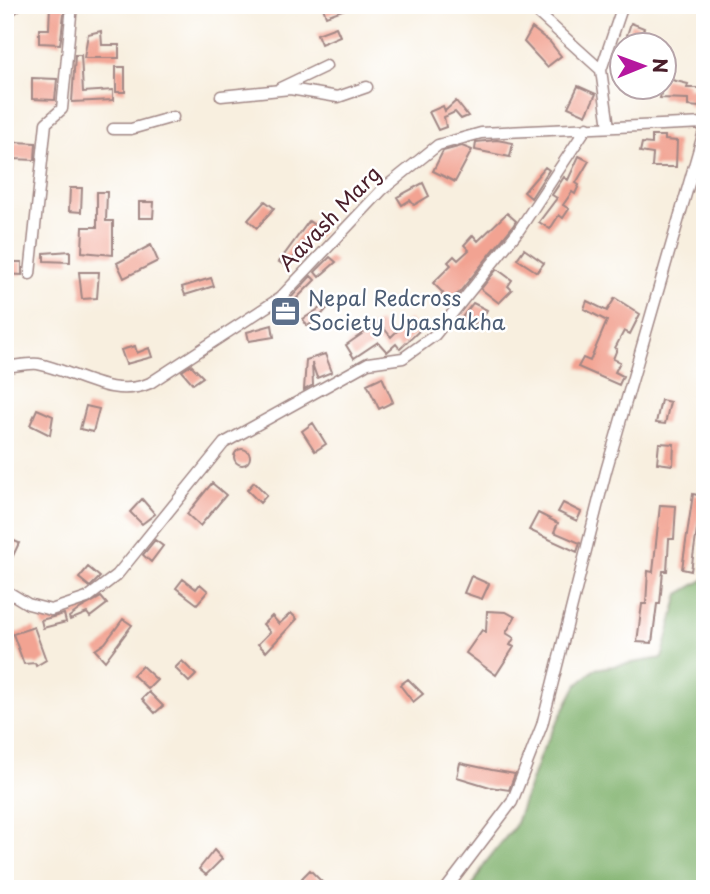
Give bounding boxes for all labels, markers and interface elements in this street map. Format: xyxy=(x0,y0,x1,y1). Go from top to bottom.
north arrow xyxy=(608,32,678,102)
text: N xyxy=(647,58,675,73)
street label: Aavash Marg xyxy=(270,158,387,278)
place label: Nepal Redcross Society Upashakha xyxy=(308,281,506,337)
office icon: Nepal Redcross Society Upashakha xyxy=(268,294,302,328)

